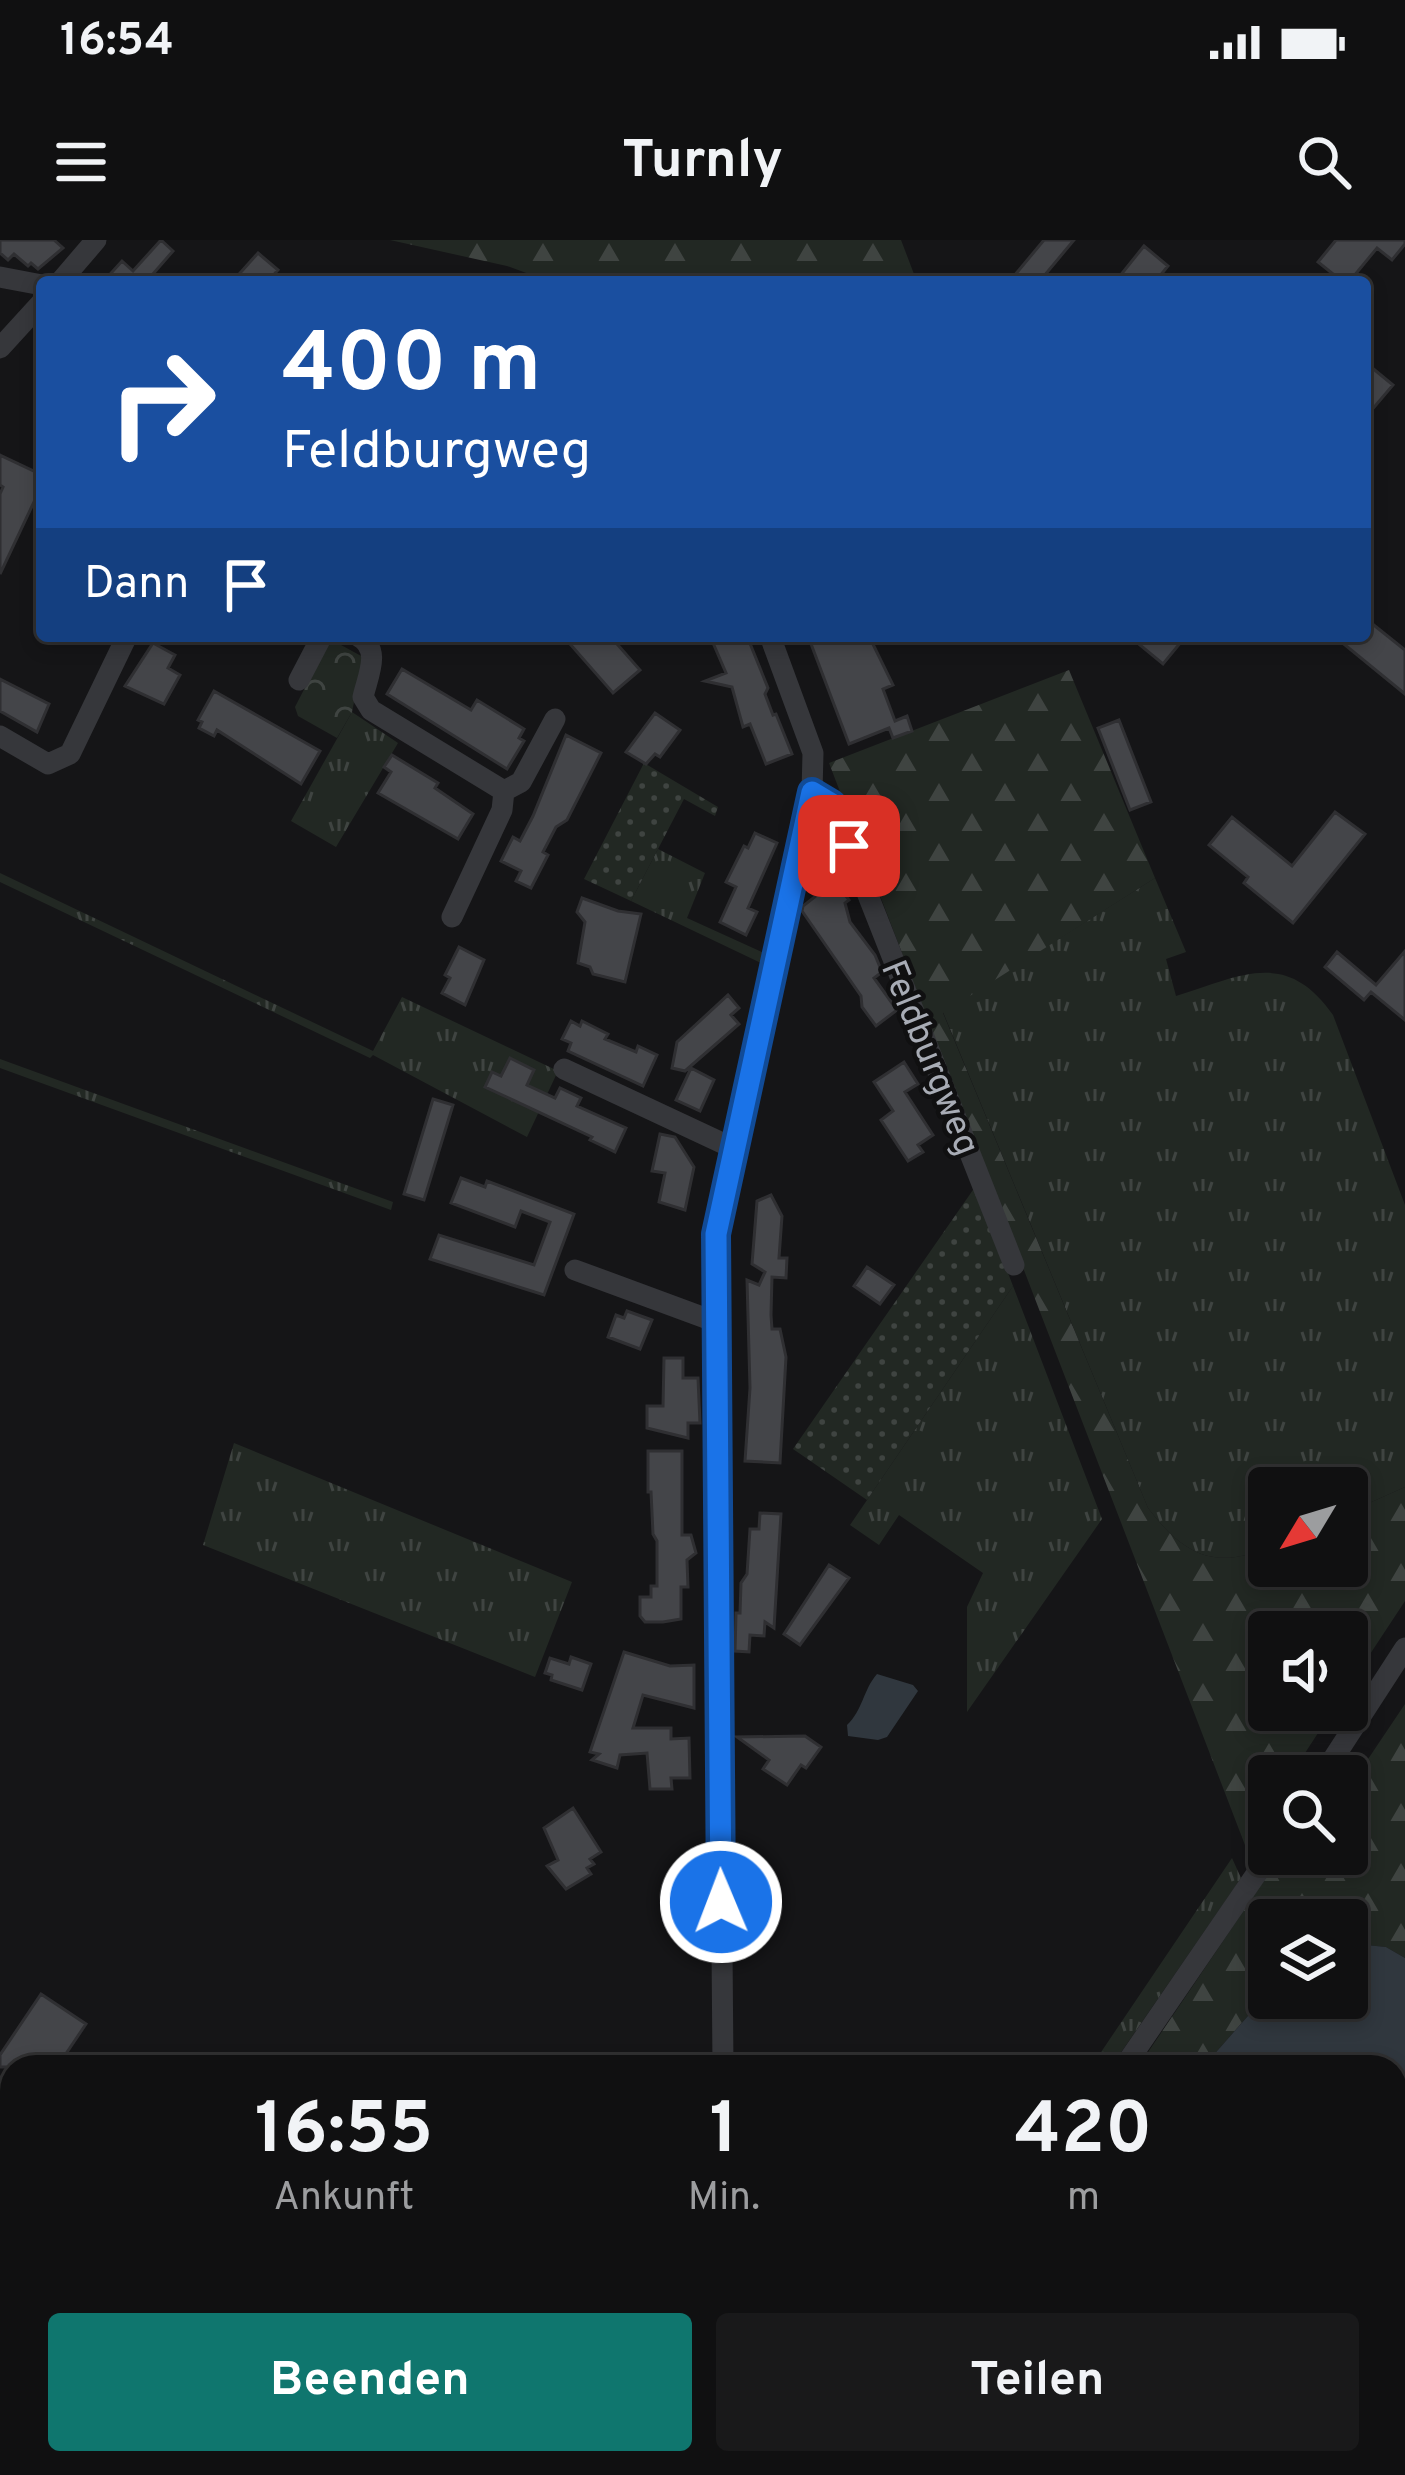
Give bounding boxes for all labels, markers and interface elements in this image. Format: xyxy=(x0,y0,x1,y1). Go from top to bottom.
text: 16:54 xyxy=(60,14,174,71)
text: Turnly xyxy=(622,128,783,197)
icon: menu xyxy=(48,129,114,195)
icon: search xyxy=(1291,129,1357,195)
text: 400 m xyxy=(282,315,541,421)
icon: right xyxy=(84,324,240,480)
text: Feldburgweg xyxy=(282,419,591,488)
icon: arrive xyxy=(213,552,279,618)
text: Dann xyxy=(84,557,189,614)
pin xyxy=(798,795,900,897)
icon: arrive xyxy=(816,813,882,879)
street label: Feldburgweg xyxy=(868,954,988,1163)
north arrow xyxy=(1248,1467,1368,1587)
map controls xyxy=(1248,1467,1368,2019)
button: sound xyxy=(1248,1611,1368,1731)
button: search xyxy=(1248,1755,1368,1875)
position arrow xyxy=(658,1839,784,1965)
button: layers xyxy=(1248,1899,1368,2019)
text: 16:55 xyxy=(255,2087,433,2179)
text: 1 xyxy=(710,2087,738,2179)
text: 420 xyxy=(1015,2087,1152,2179)
text: Ankunft xyxy=(273,2175,414,2224)
text: Min. xyxy=(688,2175,760,2224)
text: m xyxy=(1067,2175,1100,2224)
button: Beenden xyxy=(48,2313,692,2451)
button: Teilen xyxy=(716,2313,1359,2451)

